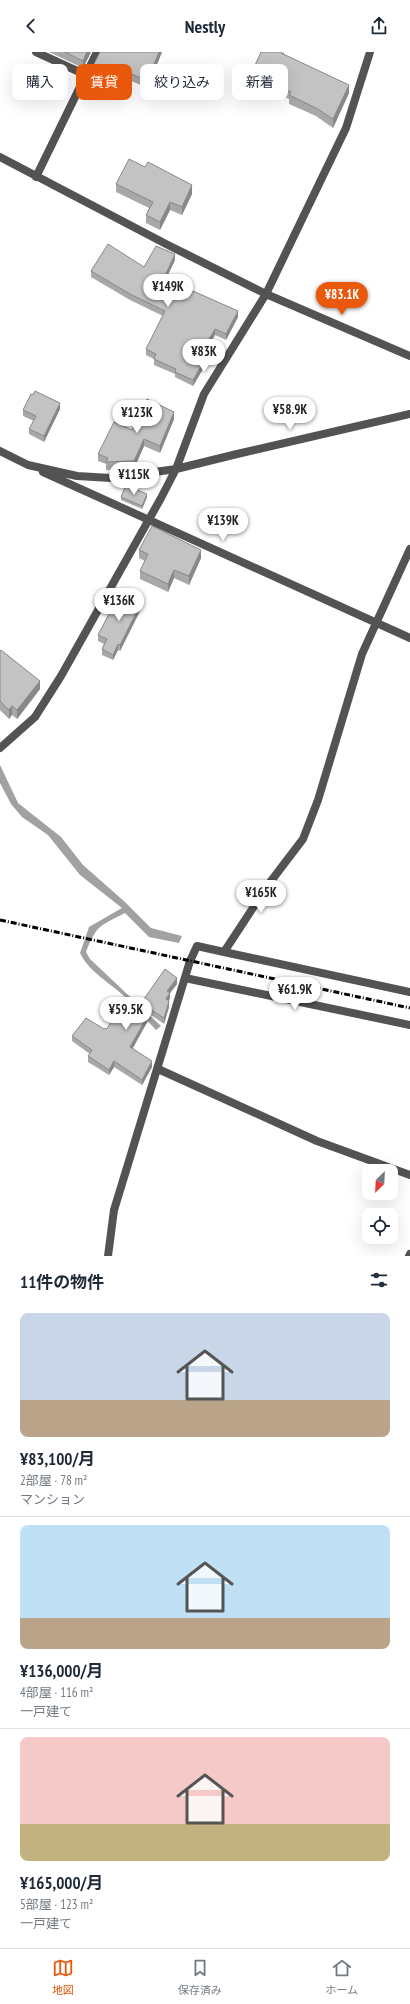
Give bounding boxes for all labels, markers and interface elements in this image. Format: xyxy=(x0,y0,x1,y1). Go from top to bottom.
icon: back xyxy=(20,15,42,37)
text: Nestly xyxy=(185,15,225,38)
icon: share xyxy=(368,15,390,37)
chip: 購入 xyxy=(12,64,68,100)
chip: 賃貸 xyxy=(76,64,132,100)
chip: 絞り込み xyxy=(140,64,224,100)
chip: 新着 xyxy=(232,64,288,100)
pin: ¥149K xyxy=(140,274,196,308)
text: ¥149K xyxy=(152,278,184,295)
pin: ¥83.1K xyxy=(309,282,375,316)
text: ¥83.1K xyxy=(325,286,359,303)
pin: ¥83K xyxy=(180,339,228,373)
text: ¥83K xyxy=(191,343,217,360)
pin: ¥58.9K xyxy=(257,397,323,431)
pin: ¥123K xyxy=(109,400,165,434)
text: ¥58.9K xyxy=(273,401,307,418)
text: ¥123K xyxy=(121,404,153,421)
pin: ¥115K xyxy=(106,462,162,496)
text: ¥115K xyxy=(118,466,150,483)
pin: ¥139K xyxy=(195,508,251,542)
text: ¥139K xyxy=(207,512,239,529)
pin: ¥136K xyxy=(91,588,147,622)
text: ¥136K xyxy=(103,592,135,609)
pin: ¥165K xyxy=(233,880,289,914)
text: ¥165K xyxy=(245,884,277,901)
pin: ¥61.9K xyxy=(262,977,328,1011)
text: ¥61.9K xyxy=(278,981,312,998)
pin: ¥59.5K xyxy=(93,997,159,1031)
text: ¥59.5K xyxy=(109,1001,143,1018)
north arrow xyxy=(362,1164,398,1200)
map controls xyxy=(362,1164,398,1244)
button: locate xyxy=(362,1208,398,1244)
icon: filters xyxy=(368,1269,390,1291)
text: 11件の物件 xyxy=(20,1271,104,1293)
icon: home xyxy=(169,1339,241,1411)
text: ¥83,100/月 xyxy=(20,1448,95,1470)
text: 2部屋 · 78 m² xyxy=(20,1472,87,1489)
text: マンション xyxy=(20,1491,85,1508)
icon: home xyxy=(169,1551,241,1623)
text: ¥136,000/月 xyxy=(20,1660,104,1682)
text: 4部屋 · 116 m² xyxy=(20,1684,93,1701)
text: 一戸建て xyxy=(20,1703,72,1720)
icon: home xyxy=(169,1763,241,1835)
text: ¥165,000/月 xyxy=(20,1872,104,1894)
text: 5部屋 · 123 m² xyxy=(20,1896,93,1913)
text: 一戸建て xyxy=(20,1915,72,1932)
tab: 地図 xyxy=(52,1957,74,1997)
tab: 保存済み xyxy=(178,1957,222,1997)
tab: ホーム xyxy=(325,1957,358,1997)

